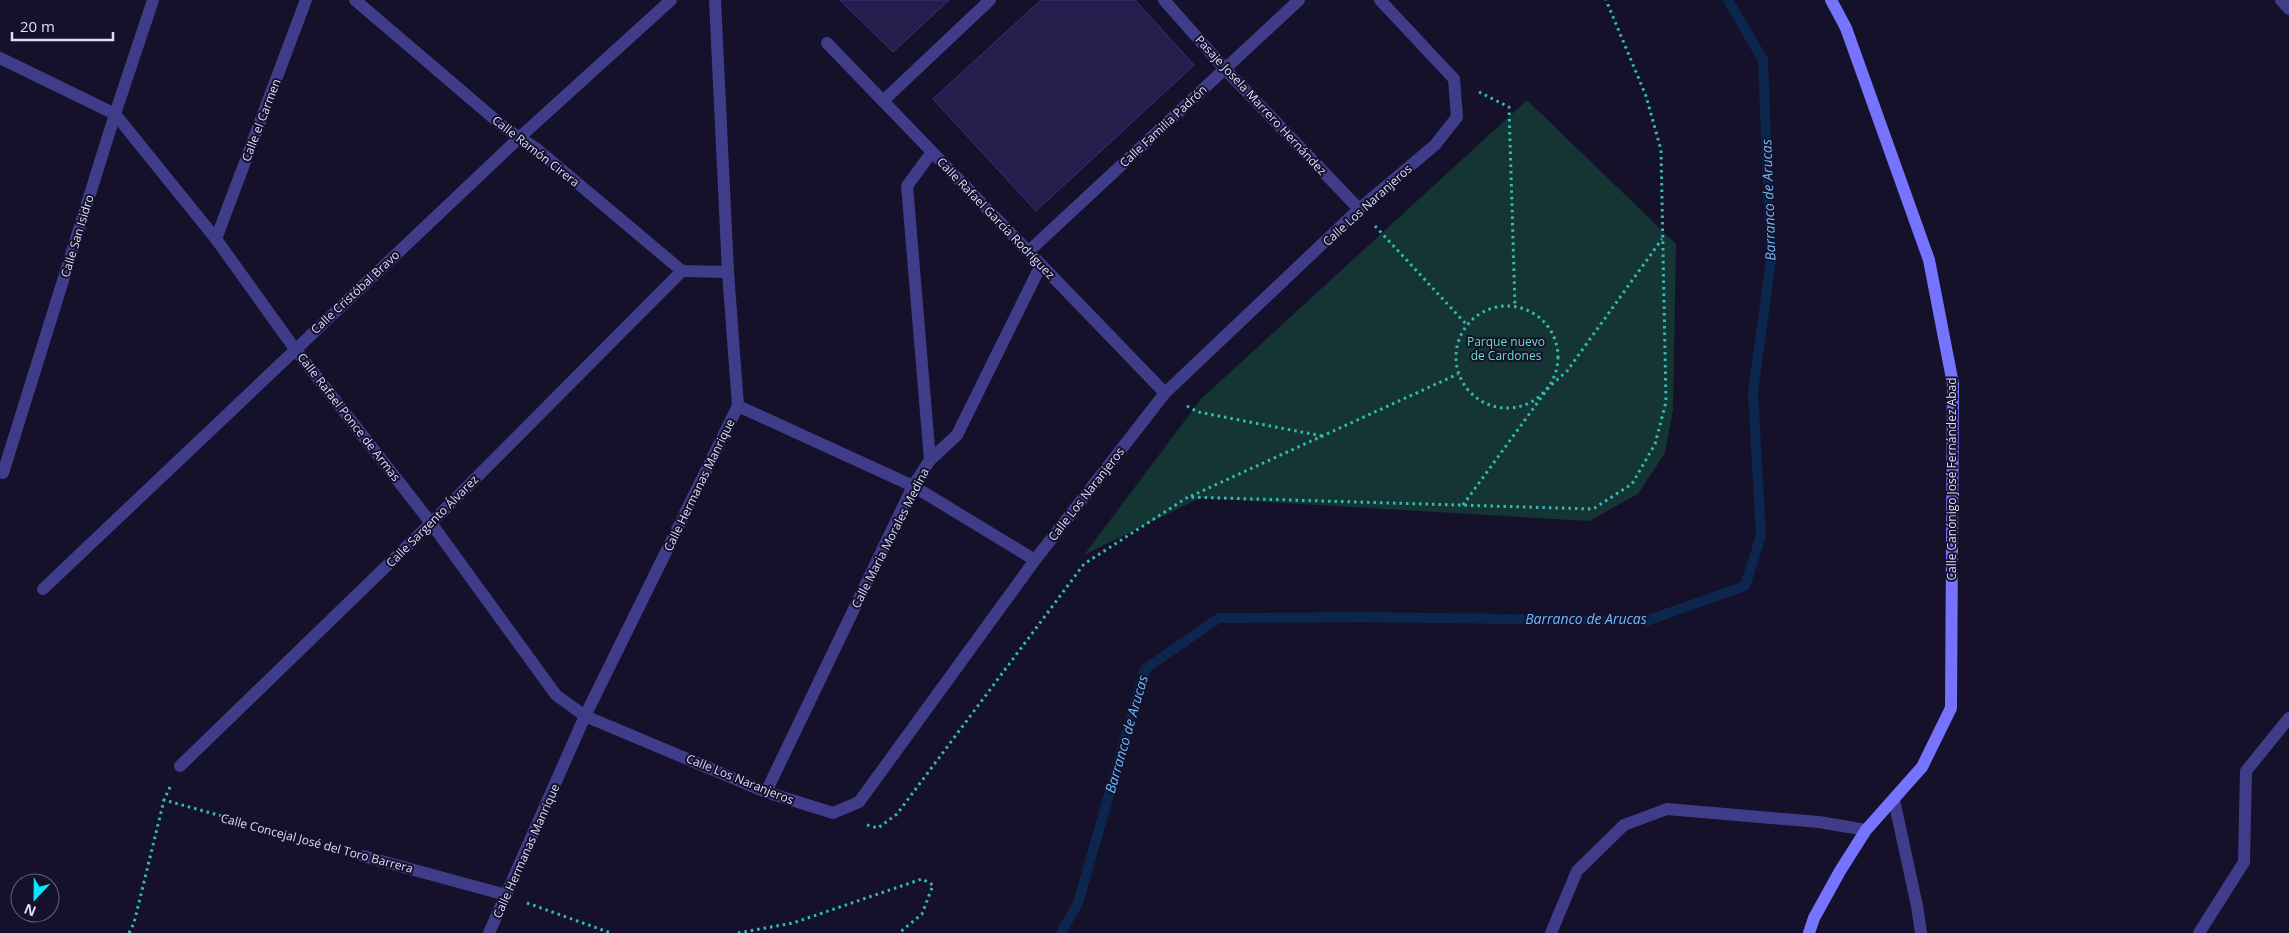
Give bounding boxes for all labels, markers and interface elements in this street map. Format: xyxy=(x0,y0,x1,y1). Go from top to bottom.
scale bar xyxy=(12,10,114,42)
text: 20 m xyxy=(20,16,55,36)
street label: Pasaje Josela Marrero Hernández xyxy=(1191,31,1331,179)
street label: Calle el Carmen xyxy=(237,76,285,164)
street label: Calle Familia Padrón xyxy=(1116,81,1210,171)
street label: Calle Ramón Cirera xyxy=(489,111,583,191)
water label: Barranco de Arucas xyxy=(1756,139,1780,261)
street label: Calle Rafael García Rodríguez xyxy=(933,154,1059,283)
street label: Calle Los Naranjeros xyxy=(1319,160,1416,250)
street label: Calle San Isidro xyxy=(56,193,98,279)
street label: Calle Cristóbal Bravo xyxy=(307,246,403,338)
park label: Parque nuevo de Cardones xyxy=(1467,333,1545,364)
street label: Calle Rafael Ponce de Armas xyxy=(294,349,405,485)
street label: Calle Canónigo José Fernández Abad xyxy=(1943,377,1960,581)
street label: Calle Hermanas Manrique xyxy=(659,416,739,554)
street label: Calle Los Naranjeros xyxy=(1044,443,1128,544)
street label: Calle Maria Morales Medina xyxy=(847,465,933,611)
street label: Calle Sargento Álvarez xyxy=(382,471,482,571)
water label: Barranco de Arucas xyxy=(1525,609,1647,628)
water label: Barranco de Arucas xyxy=(1100,673,1152,795)
street label: Calle Los Naranjeros xyxy=(684,750,797,808)
street label: Calle Hermanas Manrique xyxy=(489,781,563,921)
street label: Calle Concejal José del Toro Barrera xyxy=(219,809,415,877)
north arrow xyxy=(10,873,60,923)
text: N xyxy=(21,900,39,921)

